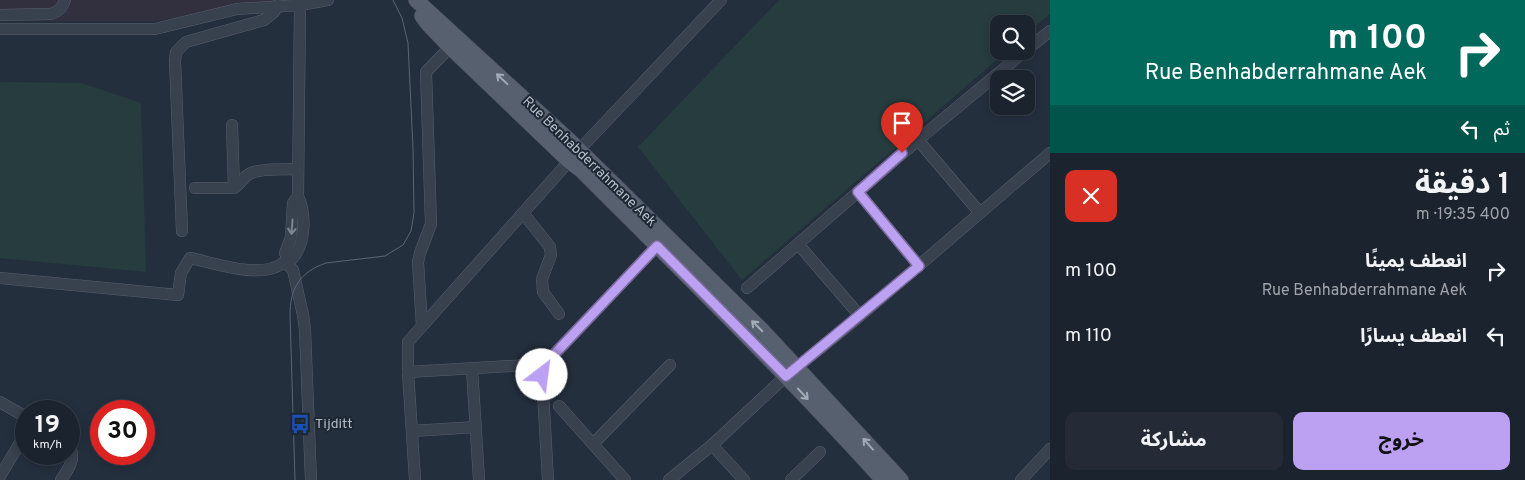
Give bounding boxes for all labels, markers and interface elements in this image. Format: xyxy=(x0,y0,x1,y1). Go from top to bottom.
map controls xyxy=(990,15,1035,115)
button: search xyxy=(990,15,1035,60)
text: 100 m xyxy=(1327,17,1427,61)
icon: right xyxy=(1445,20,1510,85)
text: Rue Benhabderrahmane Aek xyxy=(1145,60,1427,87)
button: layers xyxy=(990,70,1035,115)
one-way arrow xyxy=(495,73,508,85)
street label: Rue Benhabderrahmane Aek xyxy=(518,93,660,231)
pin xyxy=(881,102,923,153)
icon: arrive xyxy=(888,109,916,137)
icon: left xyxy=(1456,115,1484,143)
text: ثم xyxy=(1494,118,1510,142)
text: 1 دقيقة xyxy=(1415,167,1510,204)
button: close xyxy=(1065,170,1117,222)
text: 400 m · 19:35 xyxy=(1416,205,1510,225)
one-way arrow xyxy=(288,219,297,235)
text: انعطف يمينًا xyxy=(1365,250,1467,274)
icon: right xyxy=(1482,257,1510,285)
text: 100 m xyxy=(1065,259,1117,283)
text: Rue Benhabderrahmane Aek xyxy=(1262,281,1467,301)
one-way arrow xyxy=(751,320,763,332)
icon: left xyxy=(1482,322,1510,350)
text: 110 m xyxy=(1065,324,1112,348)
text: انعطف يسارًا xyxy=(1360,325,1467,349)
position arrow xyxy=(515,348,567,400)
one-way arrow xyxy=(797,388,809,400)
speed limit sign: 30 xyxy=(90,400,155,465)
text: 19 xyxy=(35,410,60,442)
button: مشاركة xyxy=(1065,412,1283,470)
button: خروج xyxy=(1293,412,1510,470)
bus stop icon: Tijditt xyxy=(289,413,311,435)
place label: Tijditt xyxy=(315,416,353,433)
text: km/h xyxy=(33,437,62,453)
one-way arrow xyxy=(862,438,874,451)

